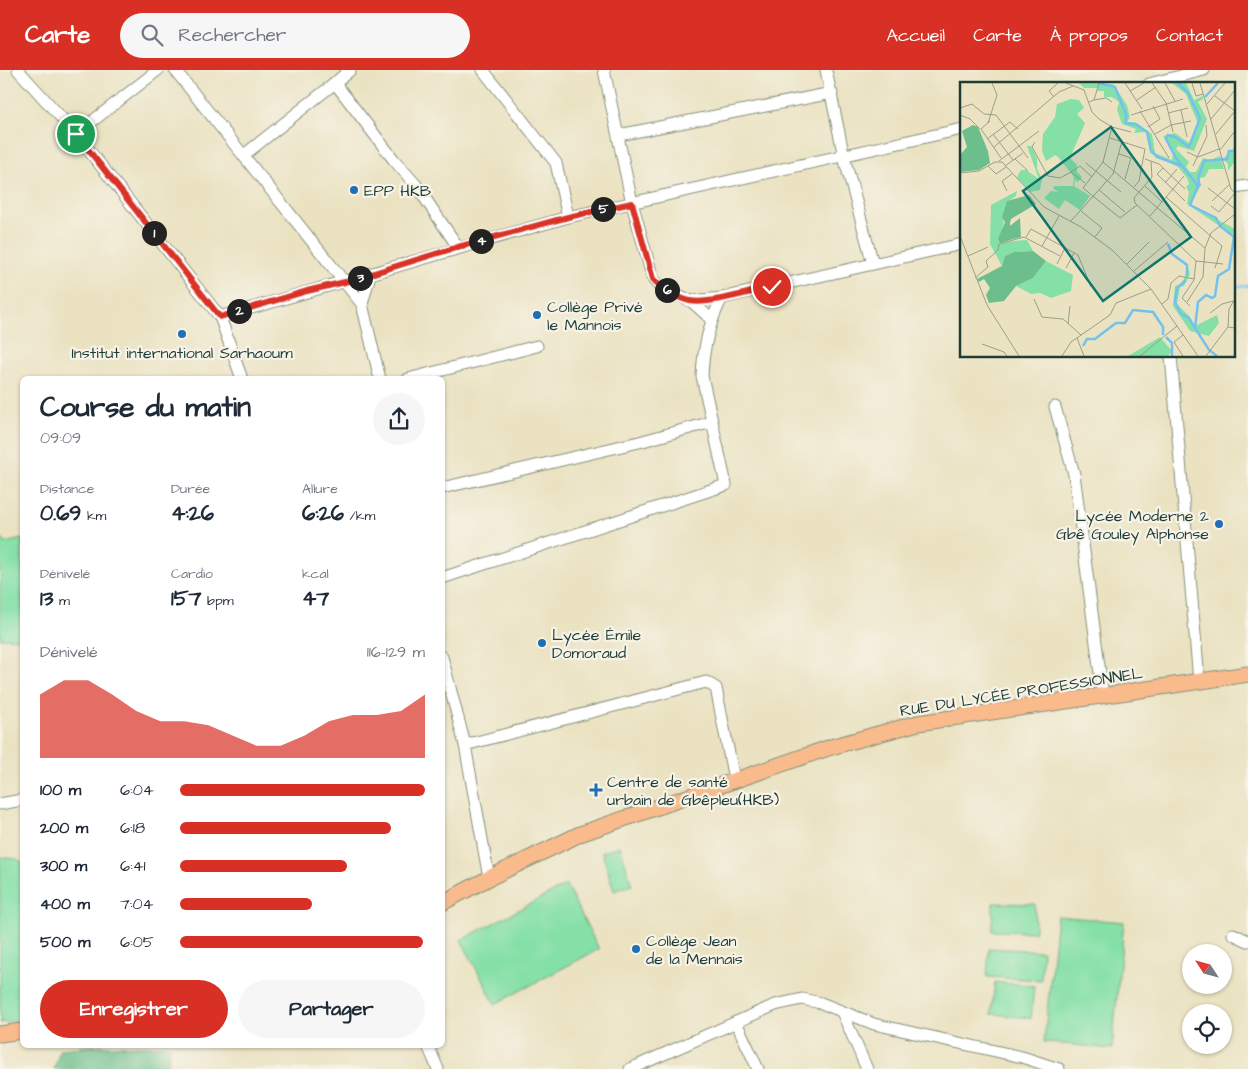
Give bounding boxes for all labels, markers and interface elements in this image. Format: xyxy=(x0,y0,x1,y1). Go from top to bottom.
search box xyxy=(120,13,470,58)
text: Carte xyxy=(25,18,90,52)
icon: search xyxy=(138,21,166,49)
text: Rechercher xyxy=(178,22,286,49)
text: Accueil xyxy=(886,23,945,48)
text: Carte xyxy=(973,23,1022,48)
text: À propos xyxy=(1050,23,1128,48)
text: Contact xyxy=(1156,23,1223,48)
inset map xyxy=(960,82,1236,358)
pin xyxy=(55,113,97,155)
icon: arrive xyxy=(62,120,90,148)
place label: EPP HKB xyxy=(364,180,432,202)
marker: EPP HKB xyxy=(348,184,360,196)
pin: 5 xyxy=(590,196,616,222)
text: 5 xyxy=(599,199,608,219)
pin: 1 xyxy=(142,220,166,246)
text: 1 xyxy=(154,223,155,243)
pin: 4 xyxy=(468,228,494,254)
text: 4 xyxy=(477,231,486,251)
pin: 3 xyxy=(348,266,372,290)
pin xyxy=(751,266,793,308)
text: 3 xyxy=(357,268,364,288)
icon: check xyxy=(758,273,786,301)
pin: 6 xyxy=(654,278,680,302)
text: 6 xyxy=(663,280,672,300)
place label: Collège Privé le Mannois xyxy=(547,296,643,336)
pin: 2 xyxy=(226,298,252,324)
text: 2 xyxy=(235,301,244,321)
marker: Collège Privé le Mannois xyxy=(531,309,543,321)
marker: Institut international Sarhaoum xyxy=(176,328,188,340)
place label: Institut international Sarhaoum xyxy=(71,342,293,364)
text: Course du matin xyxy=(40,388,251,427)
button: share xyxy=(373,393,425,445)
text: 09:09 xyxy=(40,427,81,449)
text: Distance xyxy=(40,479,94,499)
text: Durée xyxy=(171,479,210,499)
text: Allure xyxy=(302,479,338,499)
text: 0.69 xyxy=(40,499,81,528)
text: 4:26 xyxy=(171,499,214,528)
text: 6:26 xyxy=(302,499,344,528)
place label: Lycée Moderne 2 Gbê Gouley Alphonse xyxy=(1056,505,1209,546)
text: km xyxy=(81,506,106,526)
text: /km xyxy=(344,506,375,526)
marker: Lycée Moderne 2 Gbê Gouley Alphonse xyxy=(1213,518,1225,530)
text: Dénivelé xyxy=(40,564,90,584)
text: Cardio xyxy=(171,564,213,584)
text: kcal xyxy=(302,564,329,584)
text: 13 xyxy=(40,584,53,613)
text: 157 xyxy=(171,584,201,613)
text: 47 xyxy=(302,584,329,613)
text: m xyxy=(53,591,70,611)
text: bpm xyxy=(201,591,234,611)
place label: Lycée Émile Domoraud xyxy=(552,624,642,664)
marker: Lycée Émile Domoraud xyxy=(536,637,548,649)
text: Dénivelé xyxy=(40,641,98,663)
text: 116–129 m xyxy=(367,641,425,663)
street label: RUE DU LYCÉE PROFESSIONNEL xyxy=(898,662,1144,722)
place label: Centre de santé urbain de Gbêpleu(HKB) xyxy=(607,771,780,811)
text: 100 m xyxy=(40,779,81,801)
text: 6:04 xyxy=(120,779,154,801)
marker: Centre de santé urbain de Gbêpleu(HKB) xyxy=(589,783,603,797)
text: 200 m xyxy=(40,817,88,839)
text: 6:18 xyxy=(120,817,145,839)
text: 300 m xyxy=(40,855,87,877)
text: 6:41 xyxy=(120,855,146,877)
text: 400 m xyxy=(40,893,90,915)
text: 7:04 xyxy=(120,893,154,915)
place label: Collège Jean de la Mennais xyxy=(646,930,743,970)
text: 500 m xyxy=(40,931,90,953)
text: 6:05 xyxy=(120,931,154,953)
marker: Collège Jean de la Mennais xyxy=(630,943,642,955)
north arrow xyxy=(1182,944,1232,994)
map controls xyxy=(1182,944,1232,1054)
button: Enregistrer xyxy=(40,980,228,1038)
button: Partager xyxy=(238,980,425,1038)
button: locate xyxy=(1182,1004,1232,1054)

